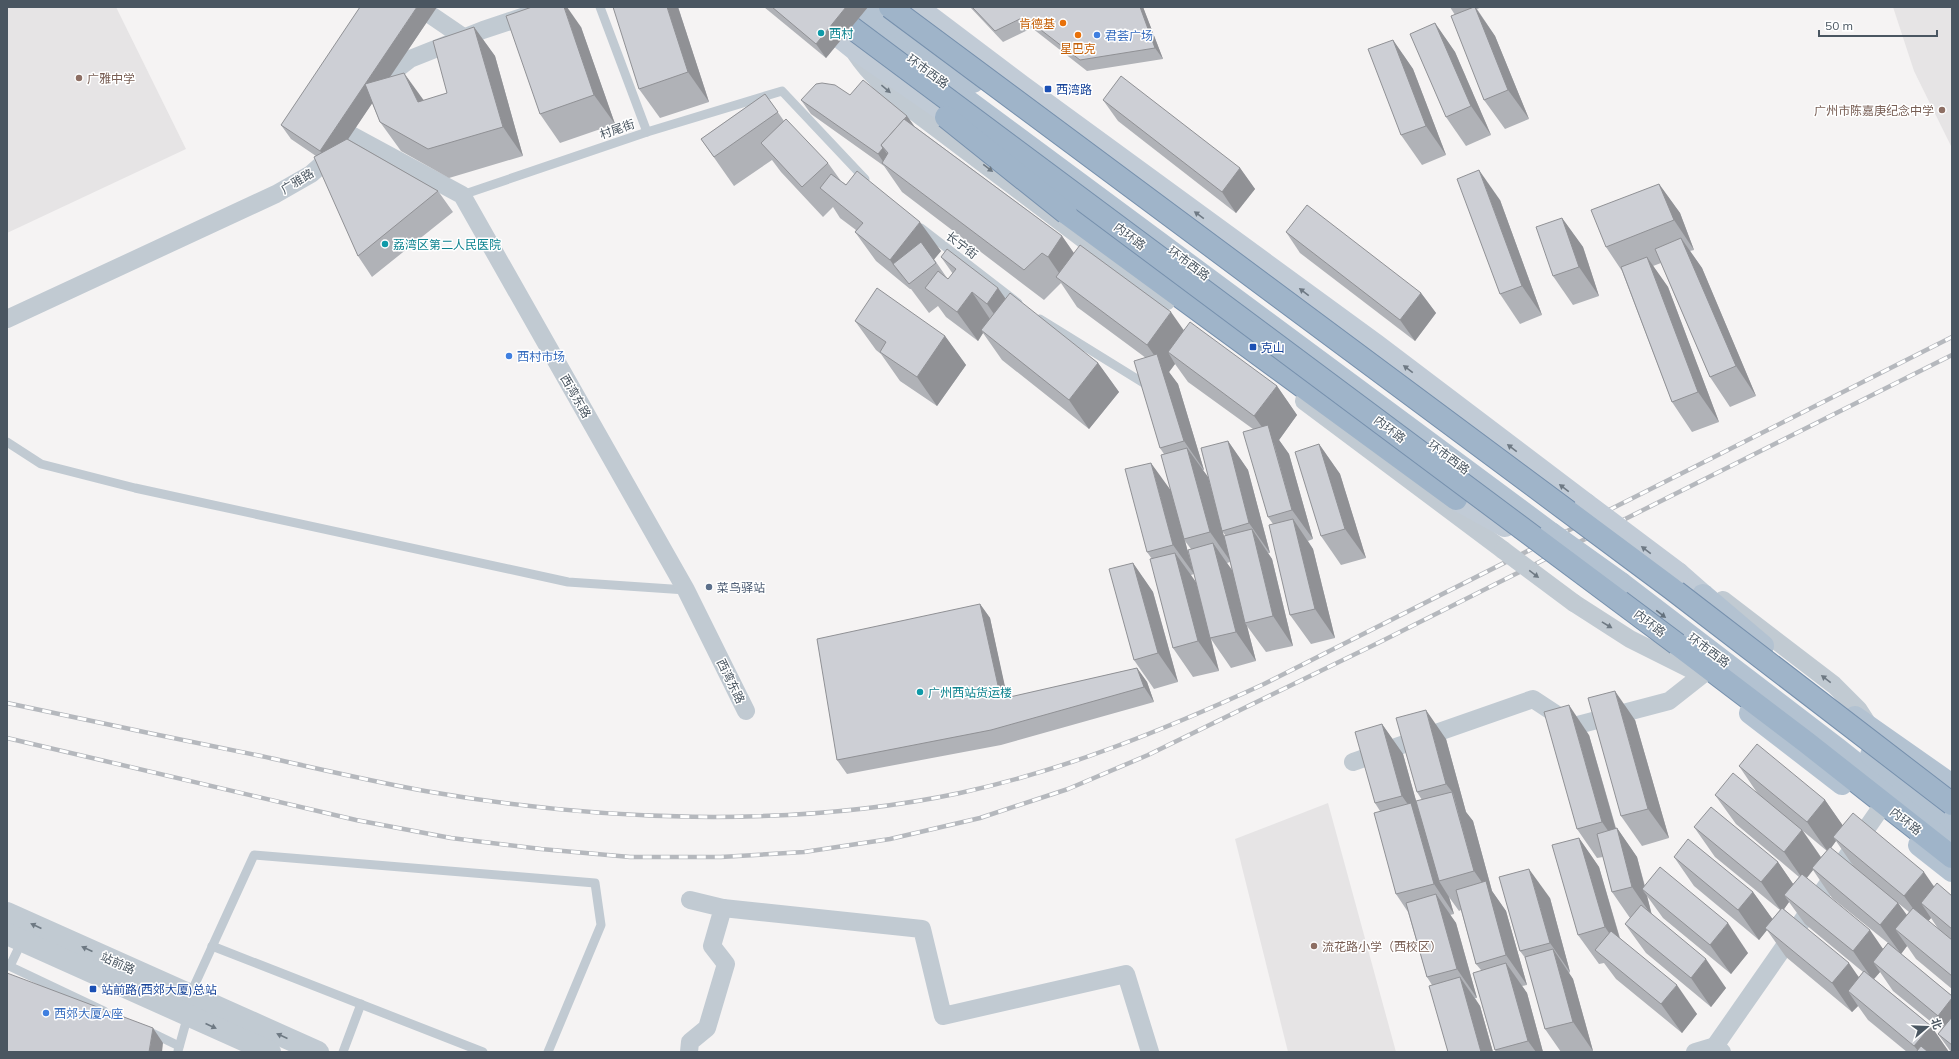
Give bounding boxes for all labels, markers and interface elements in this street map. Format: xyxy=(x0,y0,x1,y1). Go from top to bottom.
scale bar xyxy=(1819,12,1937,38)
place label: 肯德基 xyxy=(1019,16,1055,31)
marker: 肯德基 xyxy=(1058,18,1068,28)
text: 50 m xyxy=(1825,18,1853,33)
place label: 西村 xyxy=(829,26,854,41)
marker: 西村 xyxy=(816,28,826,38)
place label: 君荟广场 xyxy=(1105,28,1153,43)
marker: 星巴克 xyxy=(1073,30,1083,40)
marker: 君荟广场 xyxy=(1092,30,1102,40)
place label: 星巴克 xyxy=(1060,41,1096,56)
street label: 环市西路 xyxy=(904,51,952,91)
place label: 广雅中学 xyxy=(87,71,135,86)
marker: 广雅中学 xyxy=(74,73,84,83)
place label: 西湾路 xyxy=(1056,82,1092,97)
one-way arrow xyxy=(880,84,891,93)
marker: 西湾路 xyxy=(1043,84,1053,94)
place label: 广州市陈嘉庚纪念中学 xyxy=(1814,103,1934,118)
marker: 广州市陈嘉庚纪念中学 xyxy=(1937,105,1947,115)
street label: 村尾街 xyxy=(598,116,636,142)
one-way arrow xyxy=(983,164,994,173)
street label: 广雅路 xyxy=(278,165,316,197)
one-way arrow xyxy=(1193,211,1204,219)
street label: 内环路 xyxy=(1111,219,1149,253)
street label: 长宁街 xyxy=(943,228,981,262)
place label: 荔湾区第二人民医院 xyxy=(393,237,501,252)
marker: 荔湾区第二人民医院 xyxy=(380,239,390,249)
street label: 环市西路 xyxy=(1165,243,1213,283)
one-way arrow xyxy=(1298,288,1309,296)
place label: 克山 xyxy=(1261,340,1285,355)
marker: 克山 xyxy=(1248,342,1258,352)
place label: 西村市场 xyxy=(517,349,565,364)
marker: 西村市场 xyxy=(504,351,514,361)
one-way arrow xyxy=(1403,366,1413,374)
street label: 西湾东路 xyxy=(558,371,594,421)
street label: 内环路 xyxy=(1371,412,1409,446)
street label: 环市西路 xyxy=(1425,437,1473,477)
one-way arrow xyxy=(1506,443,1517,452)
one-way arrow xyxy=(1559,483,1570,492)
one-way arrow xyxy=(1641,545,1652,554)
one-way arrow xyxy=(1529,570,1539,578)
place label: 菜鸟驿站 xyxy=(717,580,765,595)
marker: 菜鸟驿站 xyxy=(704,582,714,592)
street label: 内环路 xyxy=(1631,606,1669,640)
one-way arrow xyxy=(1655,609,1666,618)
one-way arrow xyxy=(1601,622,1613,629)
street label: 环市西路 xyxy=(1685,630,1733,670)
street label: 西湾东路 xyxy=(714,656,748,706)
one-way arrow xyxy=(1820,674,1831,683)
place label: 广州西站货运楼 xyxy=(928,685,1012,700)
marker: 广州西站货运楼 xyxy=(915,687,925,697)
street label: 内环路 xyxy=(1887,804,1925,838)
one-way arrow xyxy=(31,923,42,929)
place label: 流花路小学（西校区） xyxy=(1322,939,1442,954)
marker: 流花路小学（西校区） xyxy=(1309,941,1319,951)
one-way arrow xyxy=(80,945,92,951)
street label: 站前路 xyxy=(98,949,138,977)
place label: 站前路(西郊大厦)总站 xyxy=(101,982,217,997)
marker: 站前路(西郊大厦)总站 xyxy=(88,984,98,994)
place label: 西郊大厦A座 xyxy=(54,1006,123,1021)
north arrow xyxy=(1907,1007,1947,1047)
marker: 西郊大厦A座 xyxy=(41,1008,51,1018)
text: 北 xyxy=(1928,1016,1945,1031)
one-way arrow xyxy=(205,1023,217,1029)
one-way arrow xyxy=(276,1033,288,1039)

